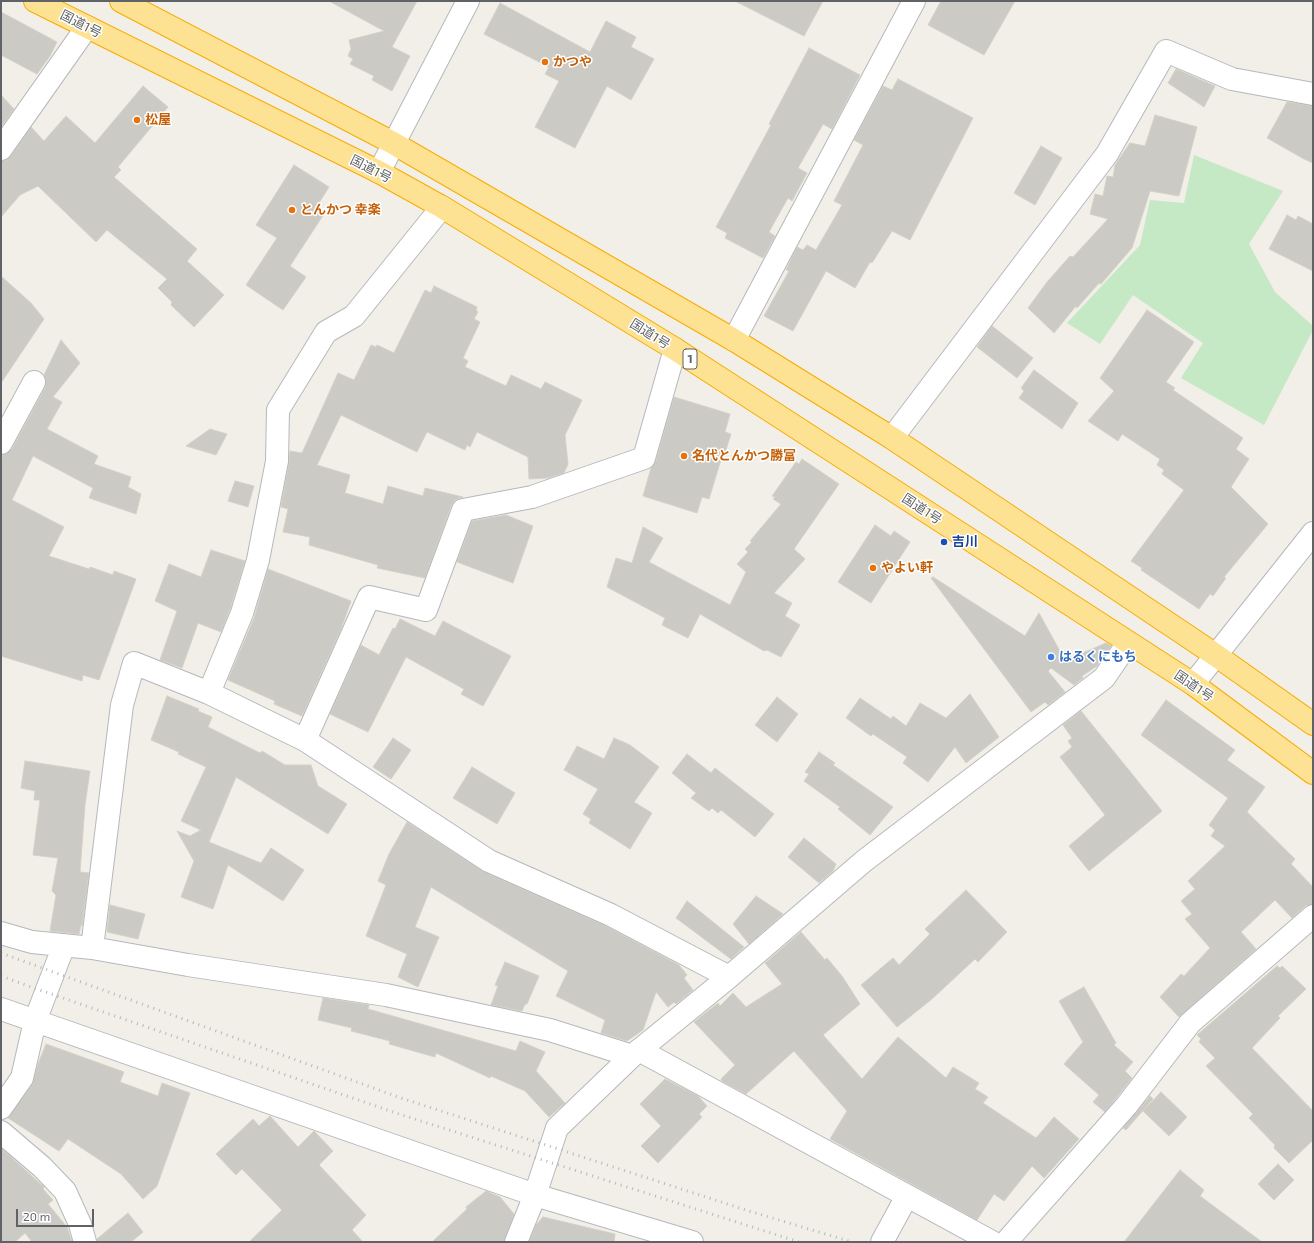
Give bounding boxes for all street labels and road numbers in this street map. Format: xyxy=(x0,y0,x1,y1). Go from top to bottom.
street label: 国道1号 xyxy=(58,7,104,41)
street label: 国道1号 xyxy=(348,152,394,186)
street label: 国道1号 xyxy=(627,316,673,352)
road number: 1 xyxy=(683,349,697,369)
street label: 国道1号 xyxy=(899,490,945,528)
street label: 国道1号 xyxy=(1171,667,1217,705)

